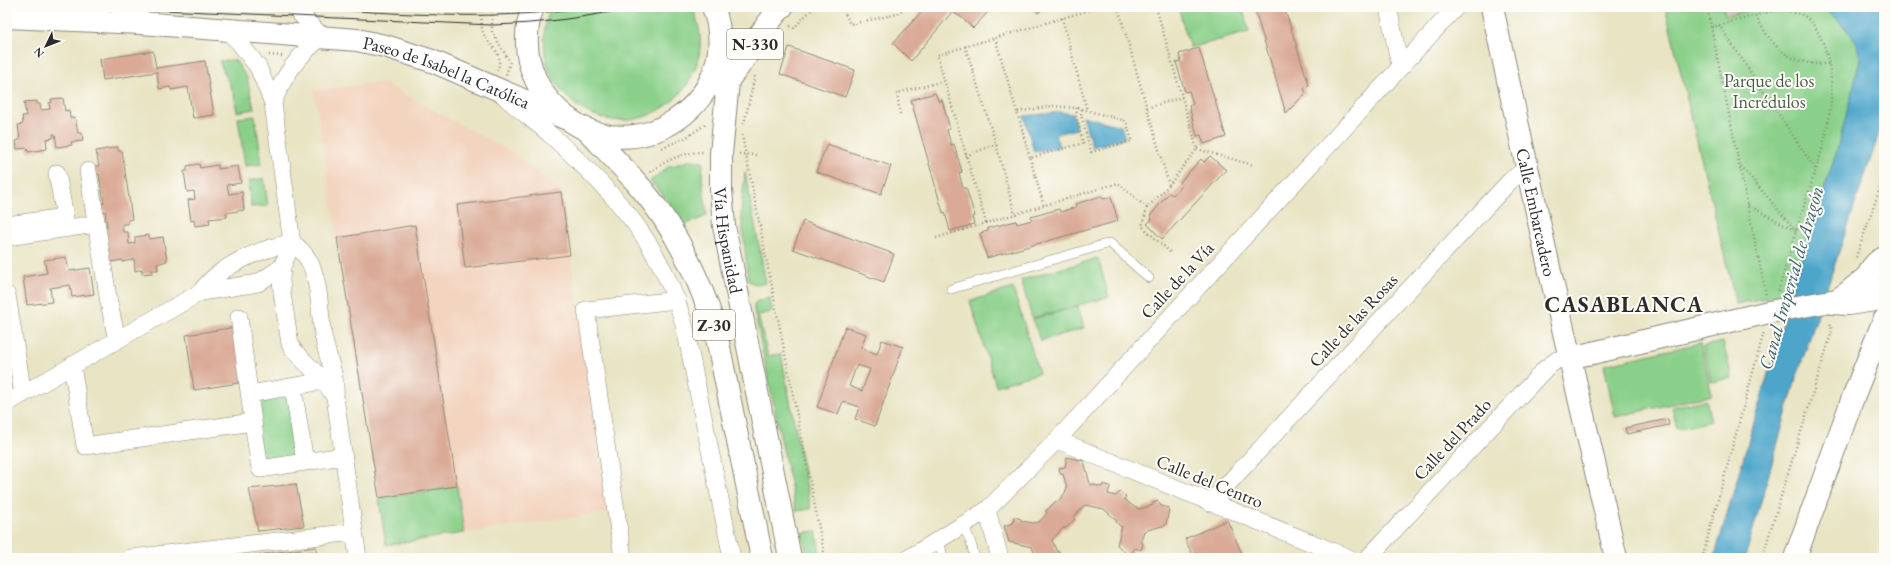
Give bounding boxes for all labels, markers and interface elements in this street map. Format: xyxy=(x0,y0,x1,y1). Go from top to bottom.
north arrow xyxy=(26,26,66,66)
road number: N-330 xyxy=(727,29,783,59)
street label: Paseo de Isabel la Católica xyxy=(361,30,534,114)
text: N xyxy=(30,45,47,61)
park label: Parque de los Incrédulos xyxy=(1724,69,1814,113)
street label: Calle Embarcadero xyxy=(1512,146,1562,279)
water label: Canal Imperial de Aragón xyxy=(1753,183,1829,373)
street label: Vía Hispanidad xyxy=(709,186,749,296)
street label: Calle de la Vía xyxy=(1135,236,1219,323)
street label: Calle de las Rosas xyxy=(1304,268,1403,372)
district label: CASABLANCA xyxy=(1545,290,1704,319)
road number: Z-30 xyxy=(693,310,735,340)
street label: Calle del Prado xyxy=(1408,393,1496,485)
street label: Calle del Centro xyxy=(1153,449,1267,513)

